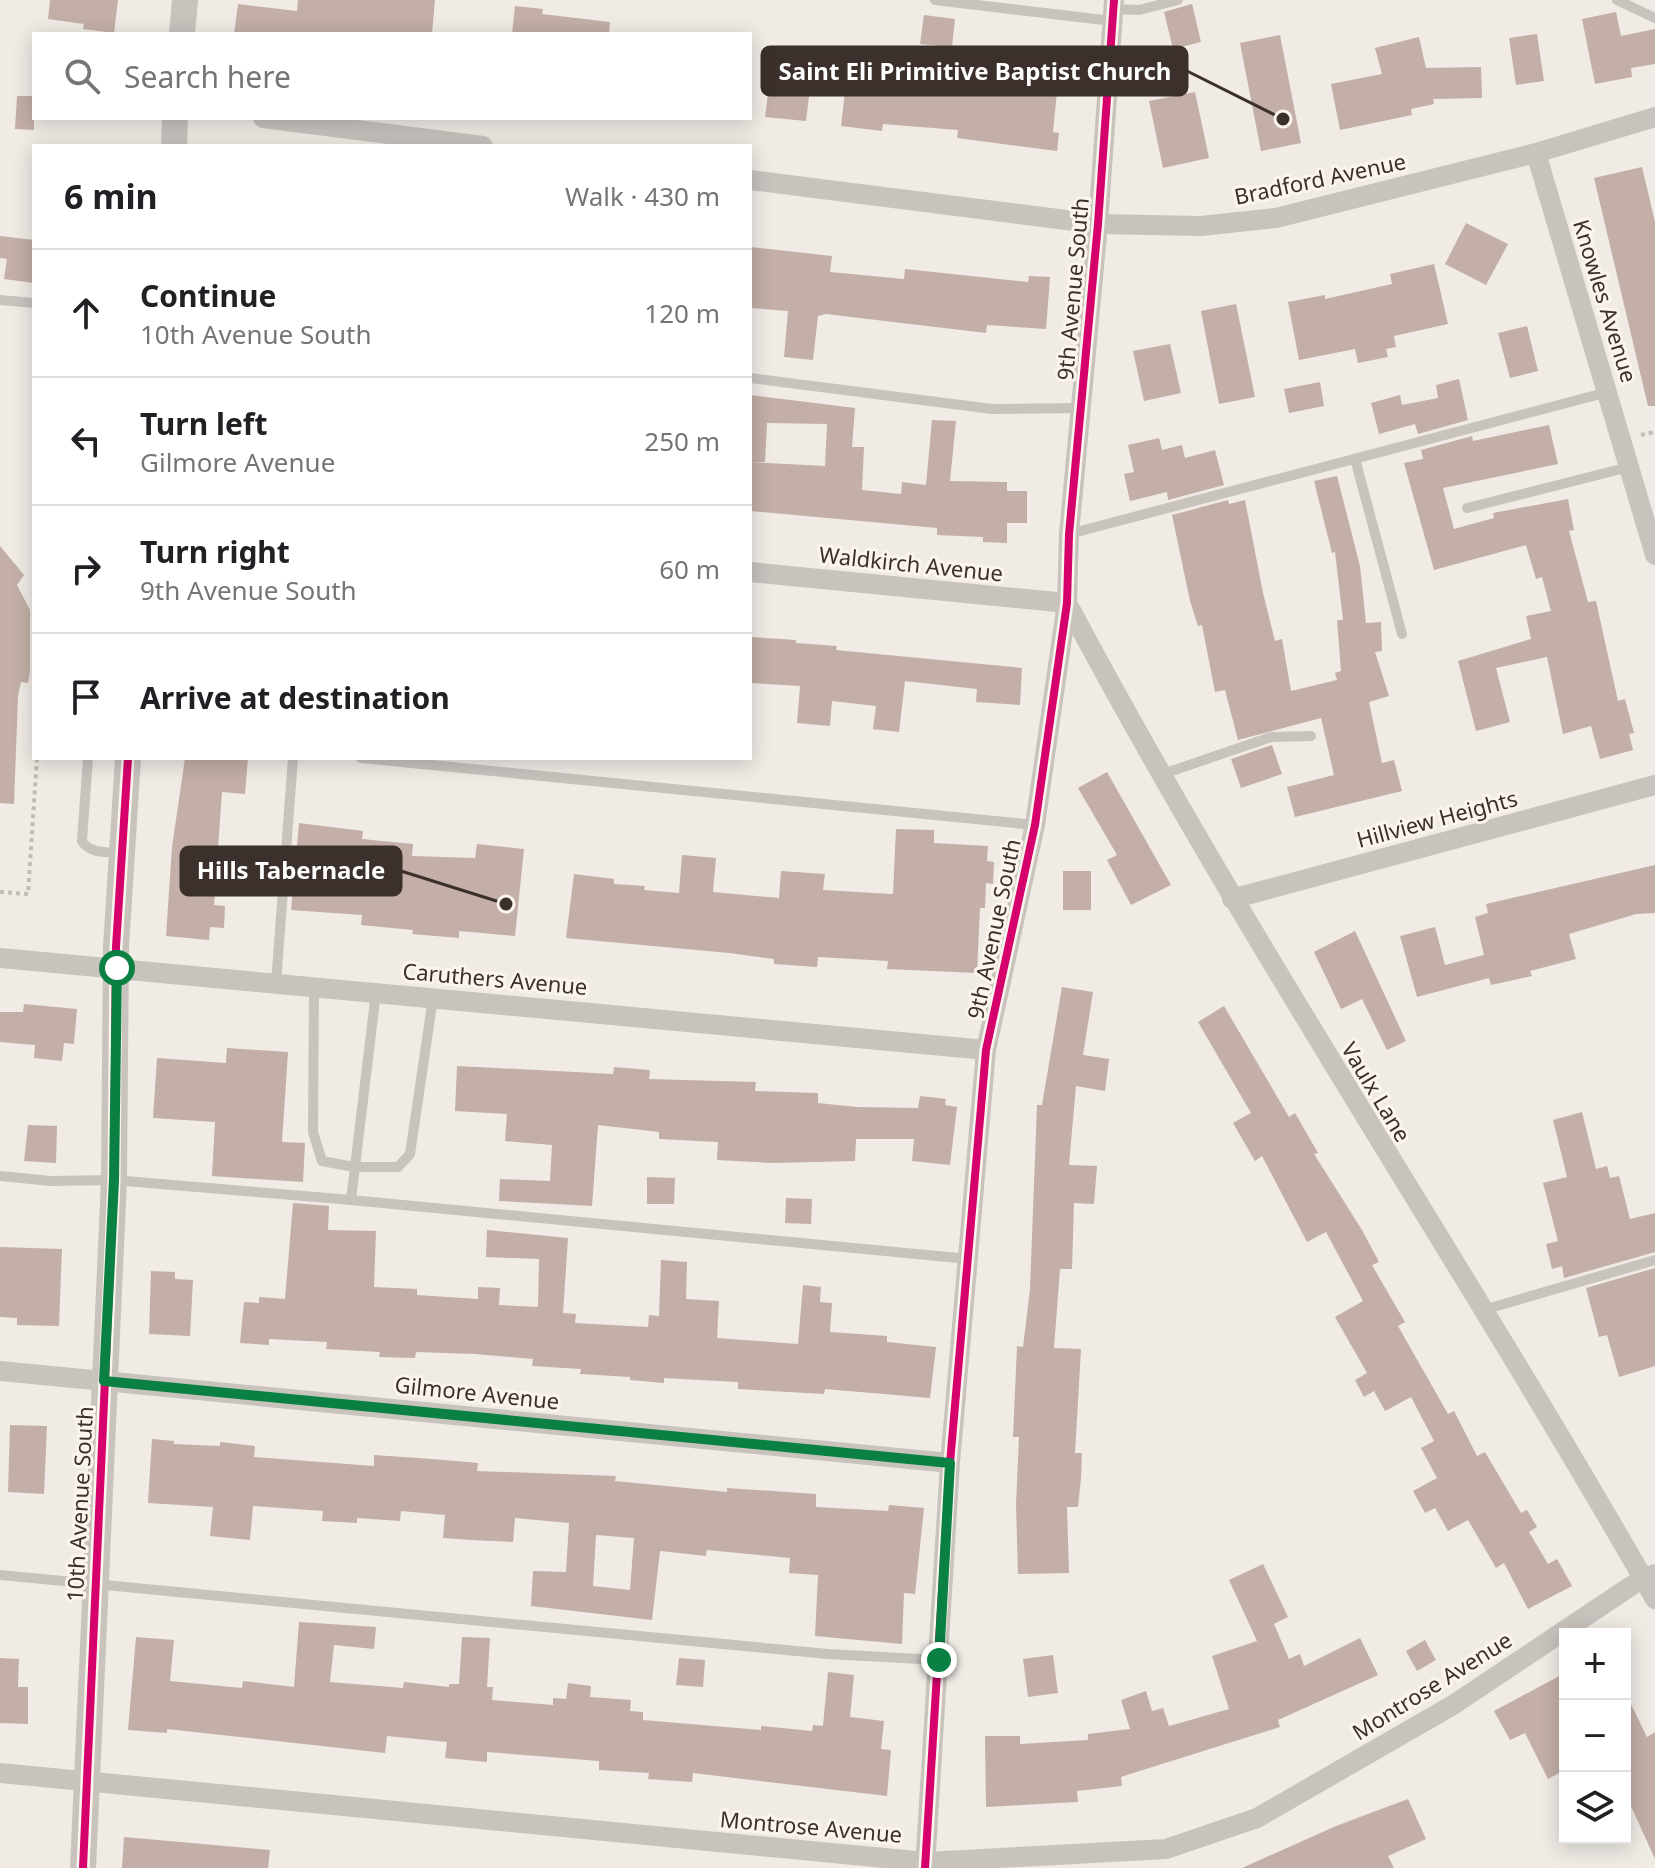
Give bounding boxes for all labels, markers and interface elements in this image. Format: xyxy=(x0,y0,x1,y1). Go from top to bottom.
search box xyxy=(32,32,752,120)
callout: Saint Eli Primitive Baptist Church xyxy=(762,47,1187,95)
icon: search xyxy=(60,54,104,98)
text: Saint Eli Primitive Baptist Church xyxy=(779,54,1171,87)
text: Search here xyxy=(124,56,291,97)
street label: Bradford Avenue xyxy=(1231,145,1408,211)
text: 6 min xyxy=(64,173,158,219)
text: Walk · 430 m xyxy=(565,178,720,214)
street label: 9th Avenue South xyxy=(1049,196,1095,382)
street label: Knowles Avenue xyxy=(1567,216,1645,386)
text: Continue xyxy=(140,275,276,316)
icon: ahead xyxy=(64,291,108,335)
text: 120 m xyxy=(644,295,720,331)
text: 10th Avenue South xyxy=(140,316,372,352)
text: Turn left xyxy=(140,403,268,444)
icon: left xyxy=(64,419,108,463)
text: 250 m xyxy=(644,423,720,459)
text: Gilmore Avenue xyxy=(140,444,335,480)
text: Turn right xyxy=(140,531,290,572)
street label: Waldkirch Avenue xyxy=(818,538,1005,588)
icon: right xyxy=(64,547,108,591)
text: 60 m xyxy=(659,551,720,587)
text: 9th Avenue South xyxy=(140,572,357,608)
icon: arrive xyxy=(64,675,108,719)
text: Arrive at destination xyxy=(140,677,450,718)
street label: Hillview Heights xyxy=(1353,782,1520,854)
street label: 9th Avenue South xyxy=(959,836,1027,1022)
callout: Hills Tabernacle xyxy=(181,847,401,895)
text: Hills Tabernacle xyxy=(197,853,385,886)
route start xyxy=(99,950,135,986)
street label: Caruthers Avenue xyxy=(401,955,589,1001)
street label: Vaulx Lane xyxy=(1335,1036,1418,1147)
street label: Gilmore Avenue xyxy=(393,1368,561,1416)
street label: 10th Avenue South xyxy=(59,1405,99,1603)
street label: Montrose Avenue xyxy=(1346,1624,1517,1746)
map controls xyxy=(1559,1628,1631,1844)
button: + xyxy=(1559,1628,1631,1700)
route end xyxy=(921,1642,957,1678)
button: − xyxy=(1559,1700,1631,1772)
button: layers xyxy=(1559,1772,1631,1844)
street label: Montrose Avenue xyxy=(719,1803,903,1849)

